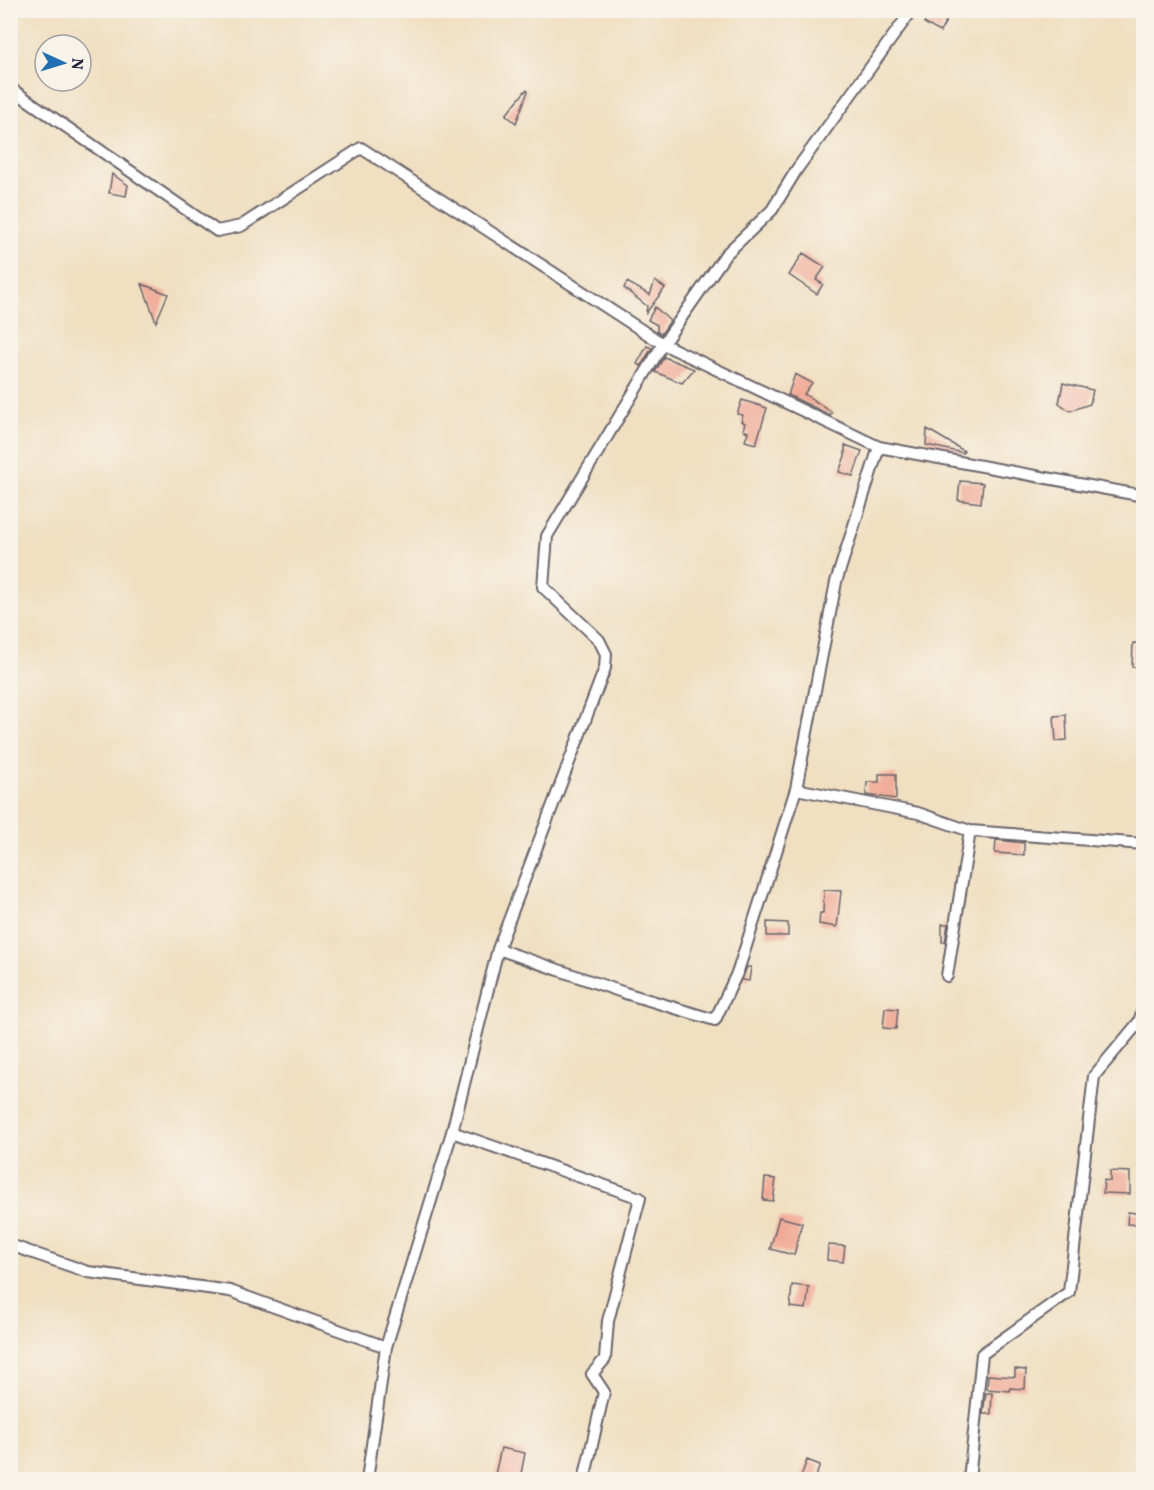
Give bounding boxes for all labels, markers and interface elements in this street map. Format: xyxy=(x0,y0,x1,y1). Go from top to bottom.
north arrow xyxy=(33,33,93,93)
text: N xyxy=(65,57,87,71)

